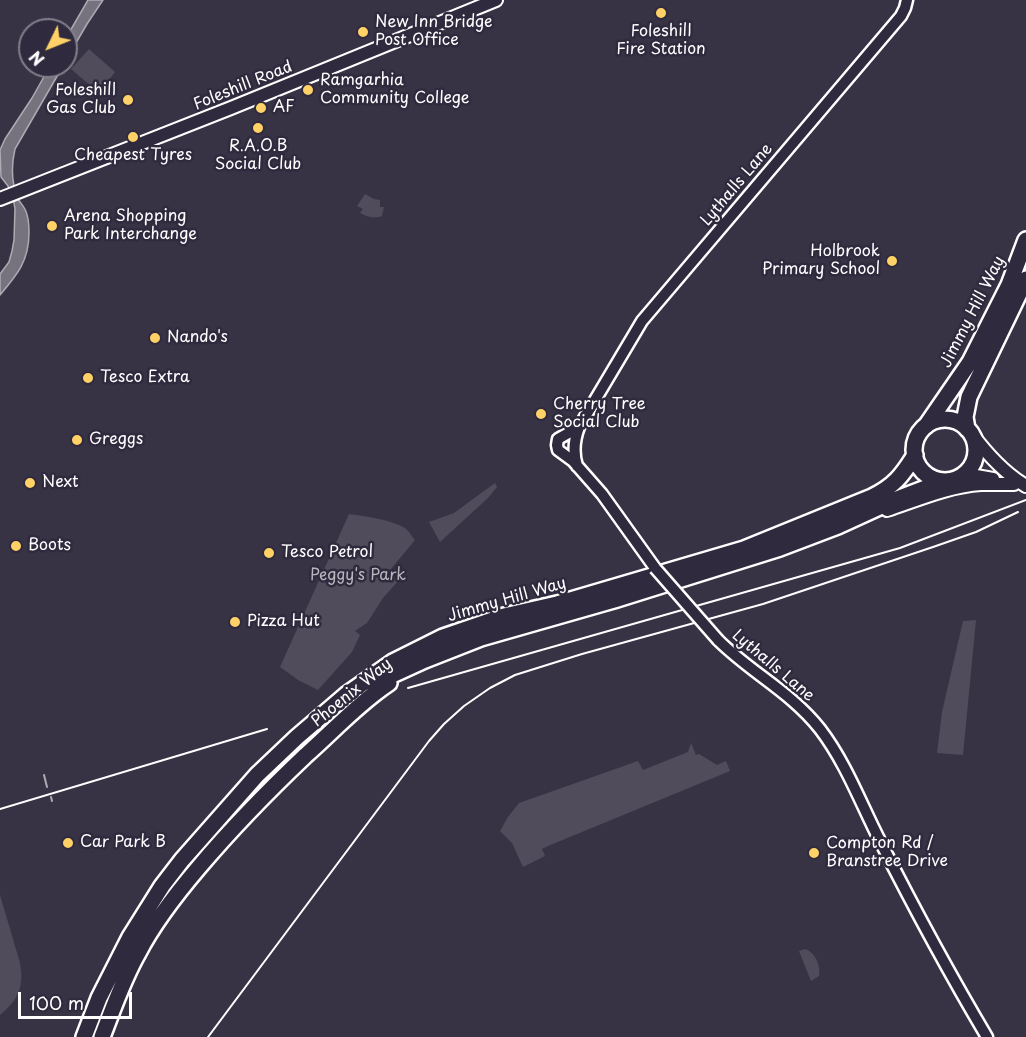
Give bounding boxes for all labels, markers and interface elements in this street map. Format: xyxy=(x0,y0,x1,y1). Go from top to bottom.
marker: Foleshill Fire Station xyxy=(654,6,668,20)
place label: New Inn Bridge Post Office xyxy=(375,13,493,51)
north arrow xyxy=(18,18,78,78)
place label: Foleshill Fire Station xyxy=(616,22,706,60)
marker: New Inn Bridge Post Office xyxy=(356,25,370,39)
text: N xyxy=(23,46,49,72)
street label: Foleshill Road xyxy=(191,57,295,115)
place label: Ramgarhia Community College xyxy=(320,71,470,109)
place label: Foleshill Gas Club xyxy=(46,81,116,119)
marker: Ramgarhia Community College xyxy=(301,83,315,97)
marker: Foleshill Gas Club xyxy=(121,93,135,107)
place label: AF xyxy=(273,98,294,118)
marker: AF xyxy=(254,101,268,115)
marker: R.A.O.B Social Club xyxy=(251,121,265,135)
marker: Cheapest Tyres xyxy=(126,130,140,144)
place label: R.A.O.B Social Club xyxy=(215,137,301,175)
street label: Lythalls Lane xyxy=(697,140,777,230)
place label: Cheapest Tyres xyxy=(74,146,192,166)
place label: Arena Shopping Park Interchange xyxy=(64,207,197,245)
marker: Arena Shopping Park Interchange xyxy=(45,219,59,233)
place label: Holbrook Primary School xyxy=(762,242,880,280)
street label: Jimmy Hill Way xyxy=(937,253,1009,371)
marker: Holbrook Primary School xyxy=(885,254,899,268)
place label: Nando's xyxy=(167,328,228,348)
marker: Nando's xyxy=(148,331,162,345)
place label: Tesco Extra xyxy=(100,368,190,388)
marker: Tesco Extra xyxy=(81,371,95,385)
place label: Cherry Tree Social Club xyxy=(553,395,646,433)
marker: Cherry Tree Social Club xyxy=(534,407,548,421)
place label: Greggs xyxy=(89,430,143,450)
marker: Greggs xyxy=(70,433,84,447)
place label: Next xyxy=(42,473,79,493)
marker: Next xyxy=(23,476,37,490)
place label: Boots xyxy=(28,536,71,556)
marker: Boots xyxy=(9,539,23,553)
place label: Tesco Petrol xyxy=(281,543,373,563)
marker: Tesco Petrol xyxy=(262,546,276,560)
park label: Peggy's Park xyxy=(310,566,406,586)
street label: Jimmy Hill Way xyxy=(445,574,569,626)
place label: Pizza Hut xyxy=(247,612,320,632)
marker: Pizza Hut xyxy=(228,615,242,629)
street label: Lythalls Lane xyxy=(728,626,818,706)
street label: Phoenix Way xyxy=(308,655,396,731)
place label: Car Park B xyxy=(80,833,166,853)
place label: Compton Rd / Branstree Drive xyxy=(826,834,948,872)
marker: Car Park B xyxy=(61,836,75,850)
marker: Compton Rd / Branstree Drive xyxy=(807,846,821,860)
scale bar xyxy=(21,980,135,1018)
text: 100 m xyxy=(29,989,84,1016)

